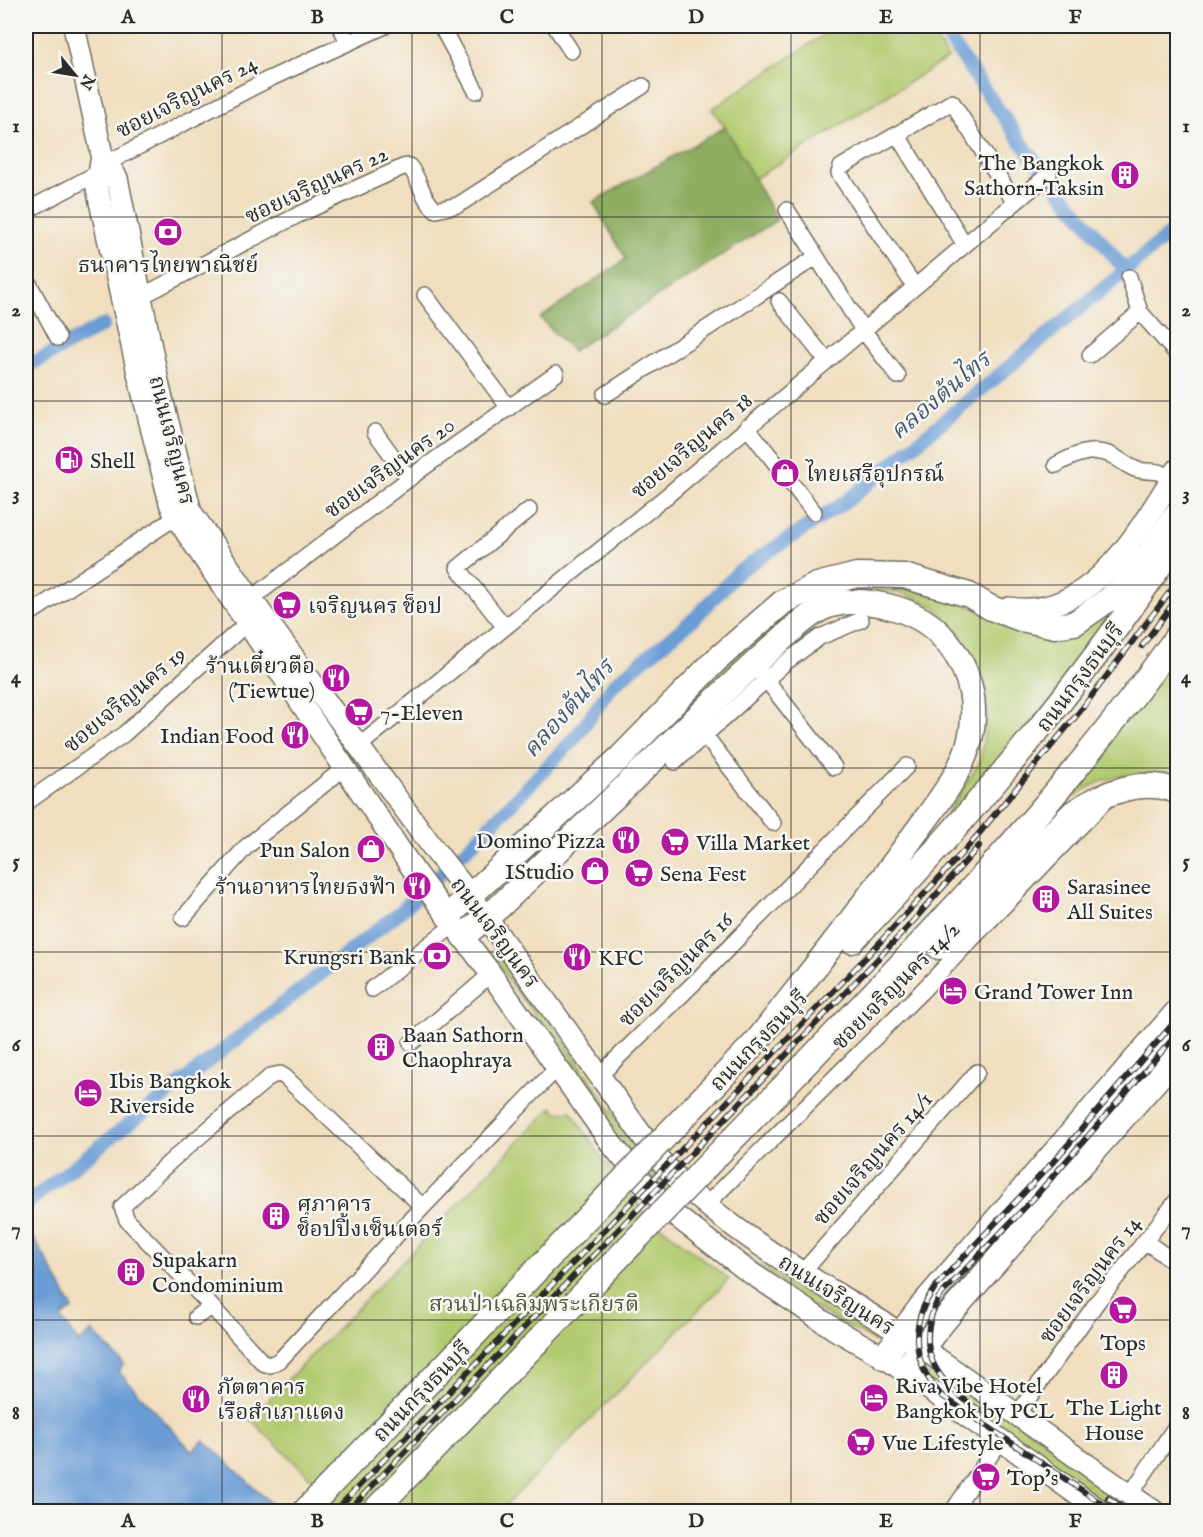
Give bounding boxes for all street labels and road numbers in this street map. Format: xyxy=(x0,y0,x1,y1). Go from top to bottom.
street label: ซอยเจริญนคร 24 xyxy=(112,50,262,145)
street label: ซอยเจริญนคร 22 xyxy=(241,140,393,231)
street label: ถนนเจริญนคร xyxy=(141,373,201,508)
street label: ซอยเจริญนคร 18 xyxy=(626,387,759,506)
street label: ซอยเจริญนคร 20 xyxy=(319,412,461,525)
street label: ถนนกรุงธนบุรี xyxy=(1030,618,1131,738)
street label: ซอยเจริญนคร 19 xyxy=(58,641,192,760)
street label: ถนนเจริญนคร xyxy=(443,872,545,994)
street label: ซอยเจริญนคร 16 xyxy=(613,907,740,1034)
street label: ซอยเจริญนคร 14/2 xyxy=(826,916,967,1057)
street label: ถนนกรุงธนบุรี xyxy=(704,985,815,1098)
street label: ซอยเจริญนคร 14/1 xyxy=(808,1087,939,1232)
street label: ซอยเจริญนคร 14 xyxy=(1033,1211,1148,1350)
street label: ถนนเจริญนคร xyxy=(772,1249,899,1343)
street label: ถนนกรุงธนบุรี xyxy=(367,1336,478,1449)

